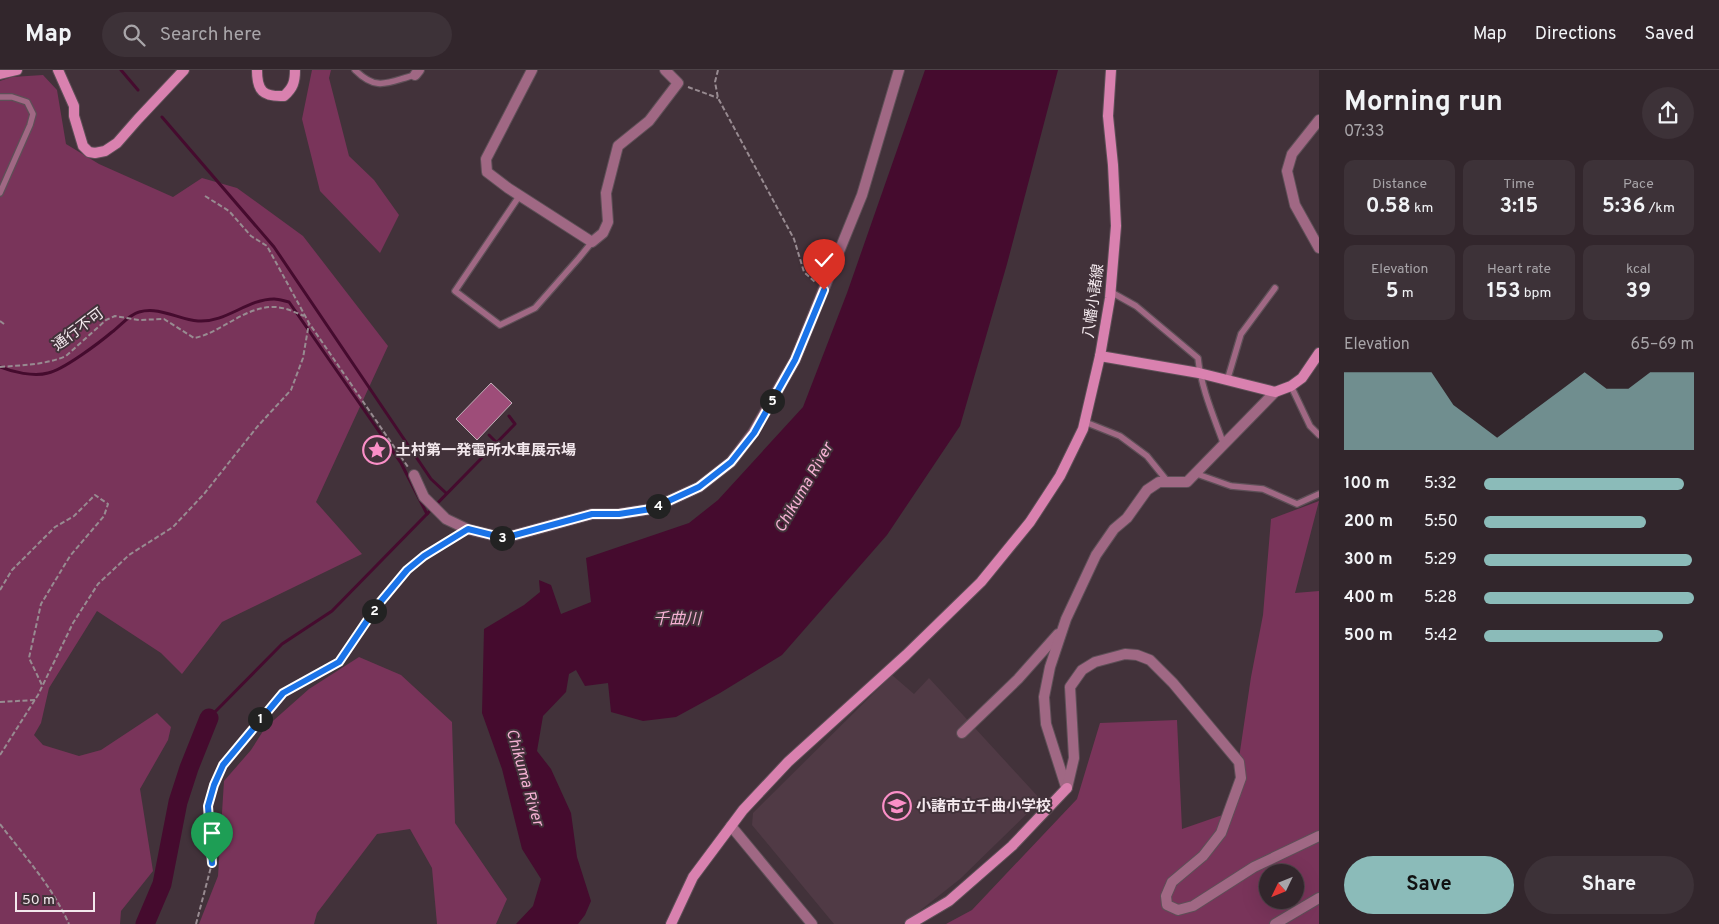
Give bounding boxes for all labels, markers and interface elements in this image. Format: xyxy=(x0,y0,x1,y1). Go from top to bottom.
search box xyxy=(102,12,452,57)
text: Map xyxy=(25,20,72,50)
icon: search xyxy=(120,21,148,49)
text: Search here xyxy=(160,23,261,47)
text: Map xyxy=(1473,23,1507,46)
text: Directions xyxy=(1535,23,1617,46)
text: Saved xyxy=(1645,23,1694,46)
text: Morning run xyxy=(1344,85,1503,121)
button: share xyxy=(1642,87,1694,139)
text: 07:33 xyxy=(1344,122,1384,142)
text: Distance xyxy=(1372,176,1427,193)
text: Time xyxy=(1503,176,1535,193)
text: Pace xyxy=(1623,176,1654,193)
text: 0.58 xyxy=(1366,193,1411,220)
text: 3:15 xyxy=(1500,193,1538,220)
text: 5:36 xyxy=(1602,193,1645,220)
text: km xyxy=(1411,200,1433,217)
text: /km xyxy=(1645,200,1675,217)
pin xyxy=(803,239,845,290)
icon: check xyxy=(810,246,838,274)
text: Elevation xyxy=(1371,261,1428,278)
text: Heart rate xyxy=(1487,261,1551,278)
text: kcal xyxy=(1626,261,1651,278)
street label: 八幡小諸線 xyxy=(1080,263,1109,340)
text: 5 xyxy=(1386,278,1399,305)
text: 153 xyxy=(1487,278,1521,305)
text: 39 xyxy=(1626,278,1651,305)
text: m xyxy=(1399,285,1414,302)
text: bpm xyxy=(1521,285,1551,302)
street label: 通行不可 xyxy=(49,305,109,356)
text: Elevation xyxy=(1344,335,1410,355)
text: 65–69 m xyxy=(1630,335,1694,355)
pin: 5 xyxy=(760,388,784,414)
text: 5 xyxy=(768,393,777,410)
place icon: 土村第一発電所水車展示場 xyxy=(362,435,392,465)
water label: Chikuma River xyxy=(771,438,839,536)
place label: 土村第一発電所水車展示場 xyxy=(396,441,576,461)
text: 100 m xyxy=(1344,474,1390,494)
text: 5:32 xyxy=(1424,474,1457,494)
pin: 4 xyxy=(646,494,670,518)
text: 4 xyxy=(654,498,663,515)
text: 200 m xyxy=(1344,512,1393,532)
text: 5:50 xyxy=(1424,512,1458,532)
pin: 3 xyxy=(490,526,514,550)
text: 3 xyxy=(498,530,507,547)
text: 300 m xyxy=(1344,550,1392,570)
text: 5:29 xyxy=(1424,550,1457,570)
text: 400 m xyxy=(1344,588,1393,608)
text: 5:28 xyxy=(1424,588,1457,608)
pin: 2 xyxy=(362,598,386,624)
text: 2 xyxy=(370,603,379,620)
water label: 千曲川 xyxy=(653,610,703,630)
text: 500 m xyxy=(1344,626,1393,646)
text: 5:42 xyxy=(1424,626,1457,646)
pin: 1 xyxy=(248,706,272,732)
text: 1 xyxy=(258,711,263,728)
water label: Chikuma River xyxy=(501,727,548,830)
school or university icon: 小諸市立千曲小学校 xyxy=(882,791,912,821)
place label: 小諸市立千曲小学校 xyxy=(916,798,1051,817)
pin xyxy=(191,812,233,863)
icon: arrive xyxy=(198,819,226,847)
button: Save xyxy=(1344,856,1514,914)
button: Share xyxy=(1524,856,1694,914)
north arrow xyxy=(1259,864,1304,909)
map controls xyxy=(1259,864,1304,909)
scale bar xyxy=(15,889,95,912)
text: 50 m xyxy=(22,892,55,909)

